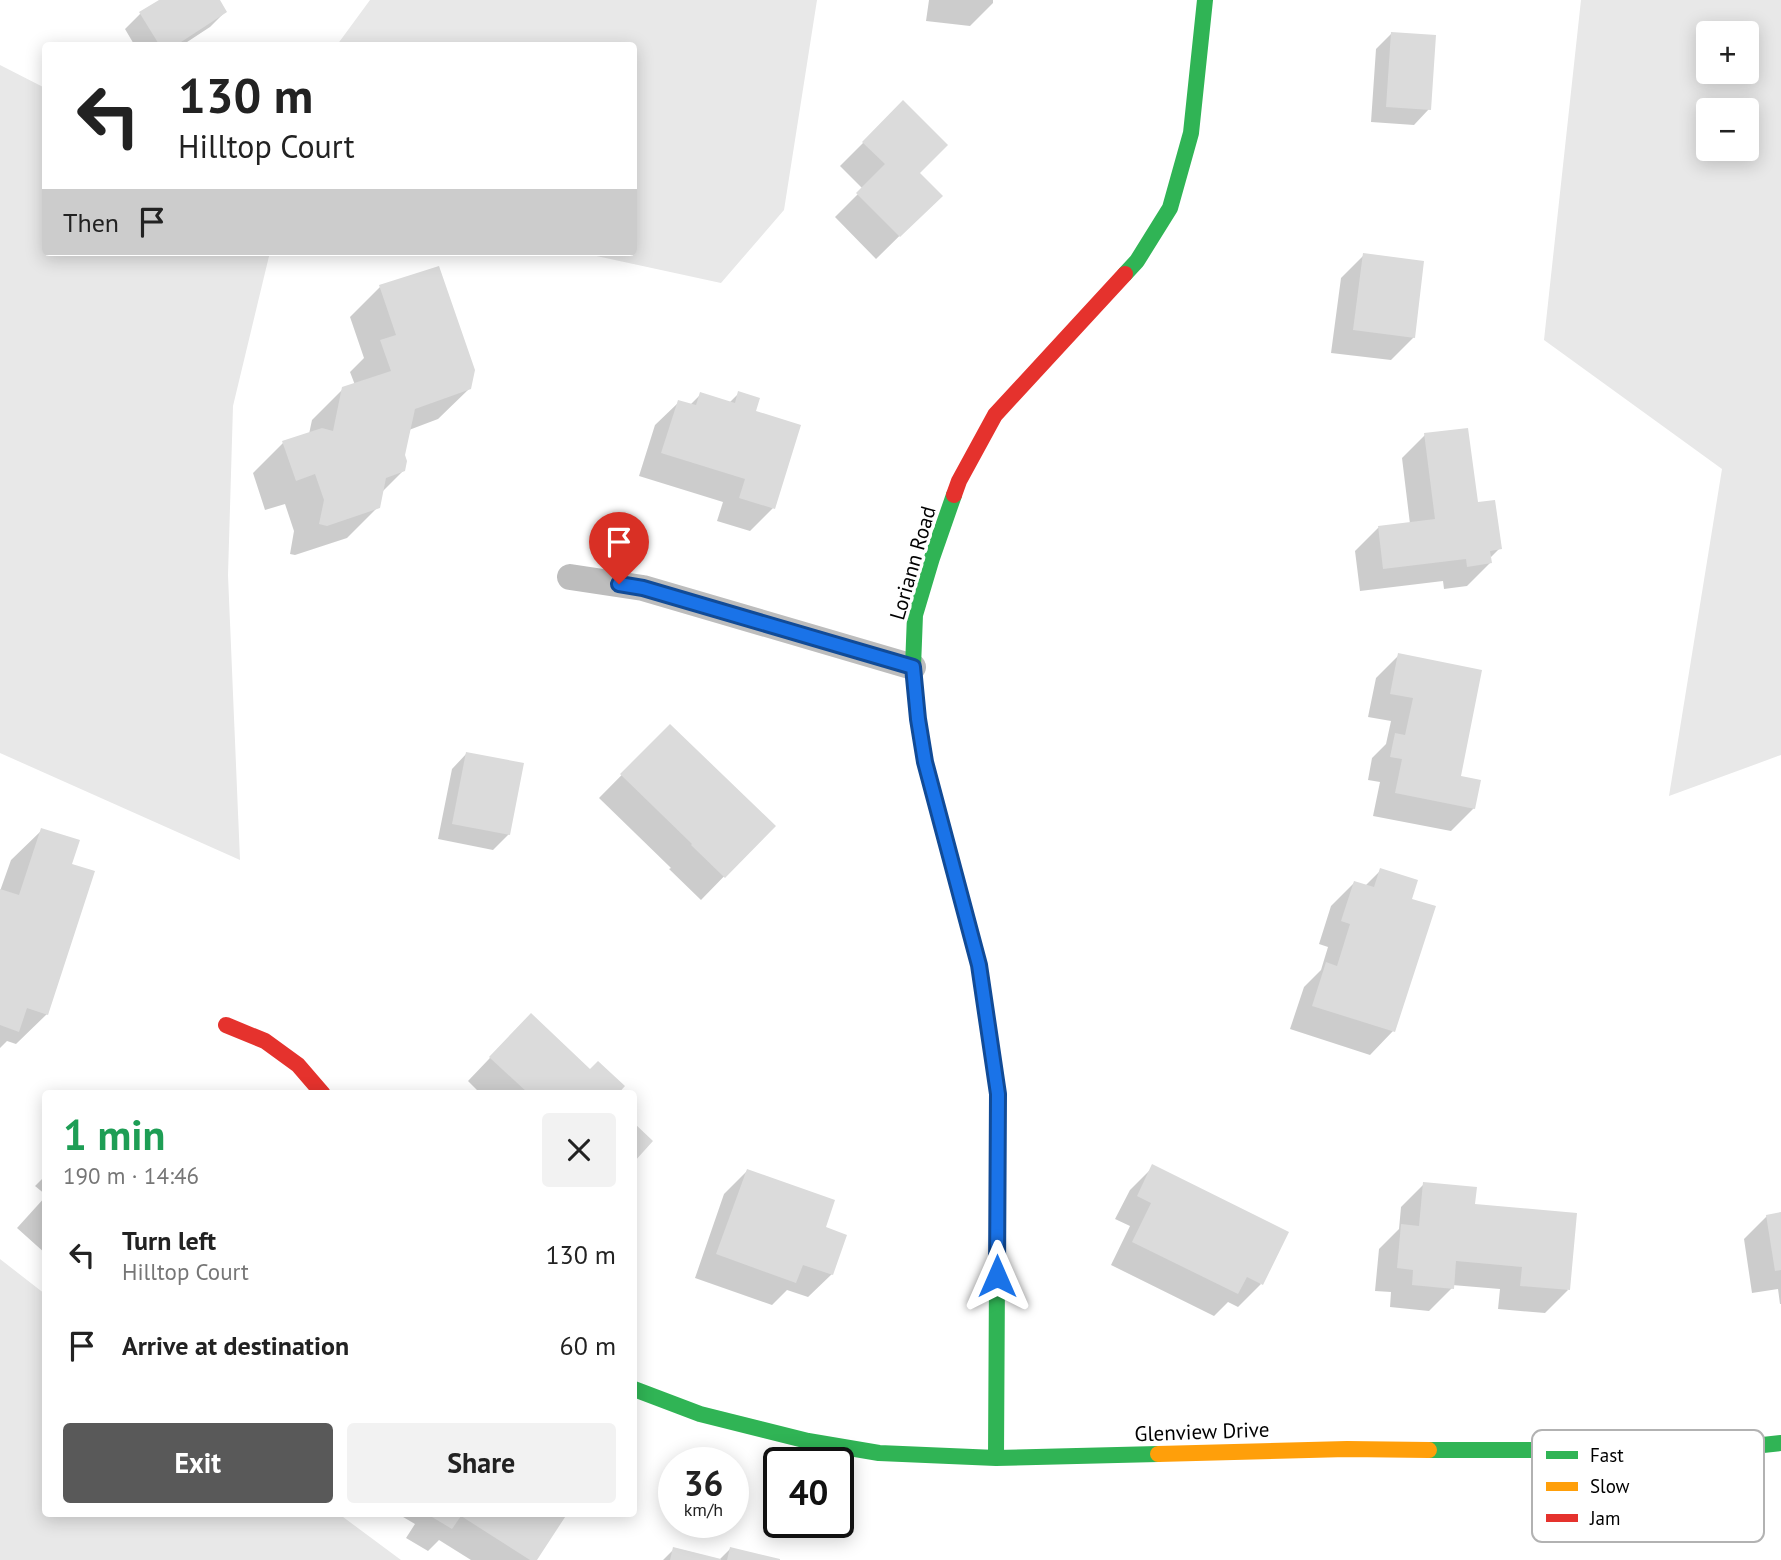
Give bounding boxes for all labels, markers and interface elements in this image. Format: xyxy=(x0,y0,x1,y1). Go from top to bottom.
map controls xyxy=(1696,21,1759,161)
button: + xyxy=(1696,21,1759,84)
text: 130 m xyxy=(178,63,313,127)
icon: left xyxy=(63,70,154,161)
button: − xyxy=(1696,98,1759,161)
text: Hilltop Court xyxy=(178,125,355,167)
icon: arrive xyxy=(133,203,171,241)
text: Then xyxy=(63,206,119,239)
street label: Loriann Road xyxy=(883,503,942,623)
pin xyxy=(589,512,649,584)
icon: arrive xyxy=(600,523,638,561)
text: 1 min xyxy=(63,1107,165,1162)
button: close xyxy=(542,1113,616,1187)
text: 190 m · 14:46 xyxy=(63,1161,199,1190)
text: Turn left xyxy=(122,1224,216,1257)
icon: left xyxy=(63,1236,101,1274)
text: 130 m xyxy=(545,1238,616,1271)
position arrow xyxy=(960,1239,1034,1313)
text: Hilltop Court xyxy=(122,1257,249,1286)
icon: arrive xyxy=(63,1327,101,1365)
text: Arrive at destination xyxy=(122,1329,349,1362)
text: 60 m xyxy=(560,1329,616,1362)
street label: Glenview Drive xyxy=(1134,1416,1270,1447)
button: Exit xyxy=(63,1423,333,1503)
button: Share xyxy=(347,1423,616,1503)
legend xyxy=(1532,1430,1764,1542)
text: Fast xyxy=(1590,1443,1624,1467)
speed limit sign: 40 xyxy=(763,1447,854,1538)
text: 36 xyxy=(684,1460,723,1506)
text: Slow xyxy=(1590,1474,1630,1498)
text: km/h xyxy=(684,1498,723,1521)
text: Jam xyxy=(1589,1506,1620,1530)

